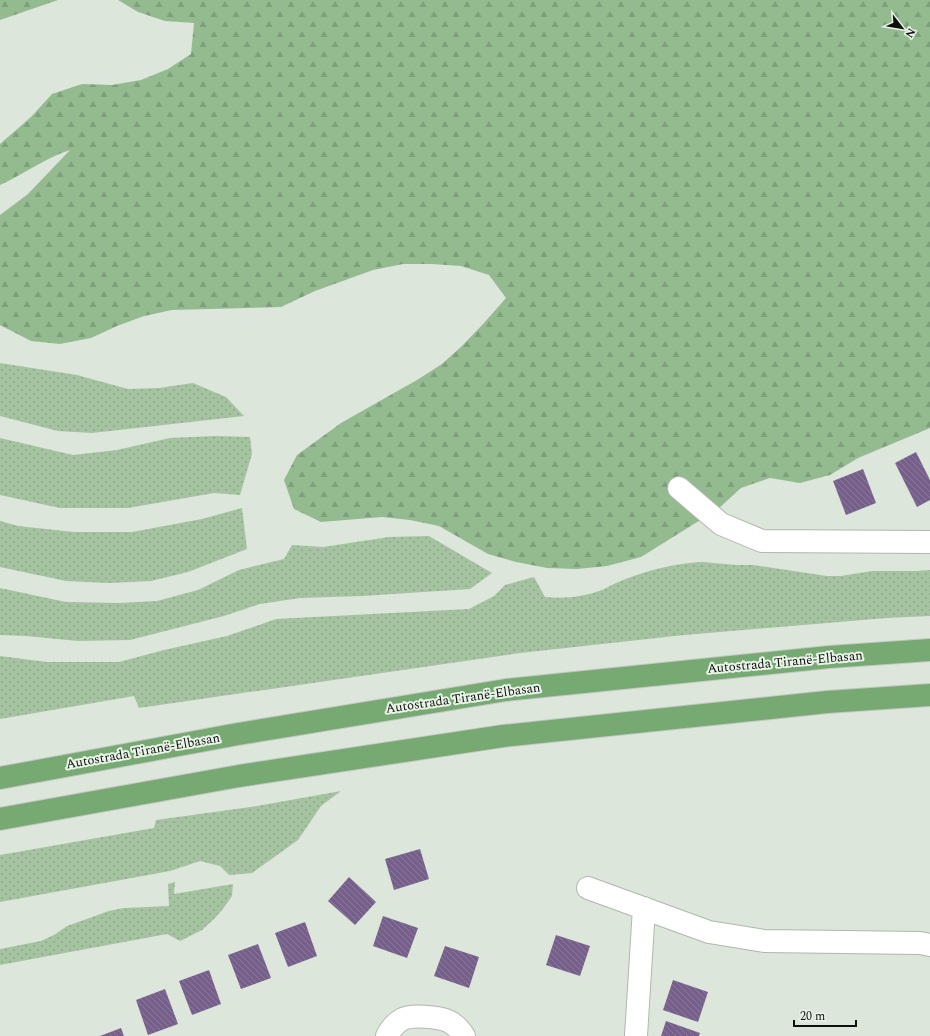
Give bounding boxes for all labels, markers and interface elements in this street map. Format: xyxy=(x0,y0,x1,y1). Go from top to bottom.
north arrow xyxy=(882,8,922,48)
text: N xyxy=(901,25,920,41)
street label: Autostrada Tiranë-Elbasan xyxy=(706,645,864,679)
street label: Autostrada Tiranë-Elbasan xyxy=(384,677,542,719)
street label: Autostrada Tiranë-Elbasan xyxy=(64,728,222,774)
scale bar xyxy=(794,1002,856,1028)
text: 20 m xyxy=(800,1007,825,1026)

